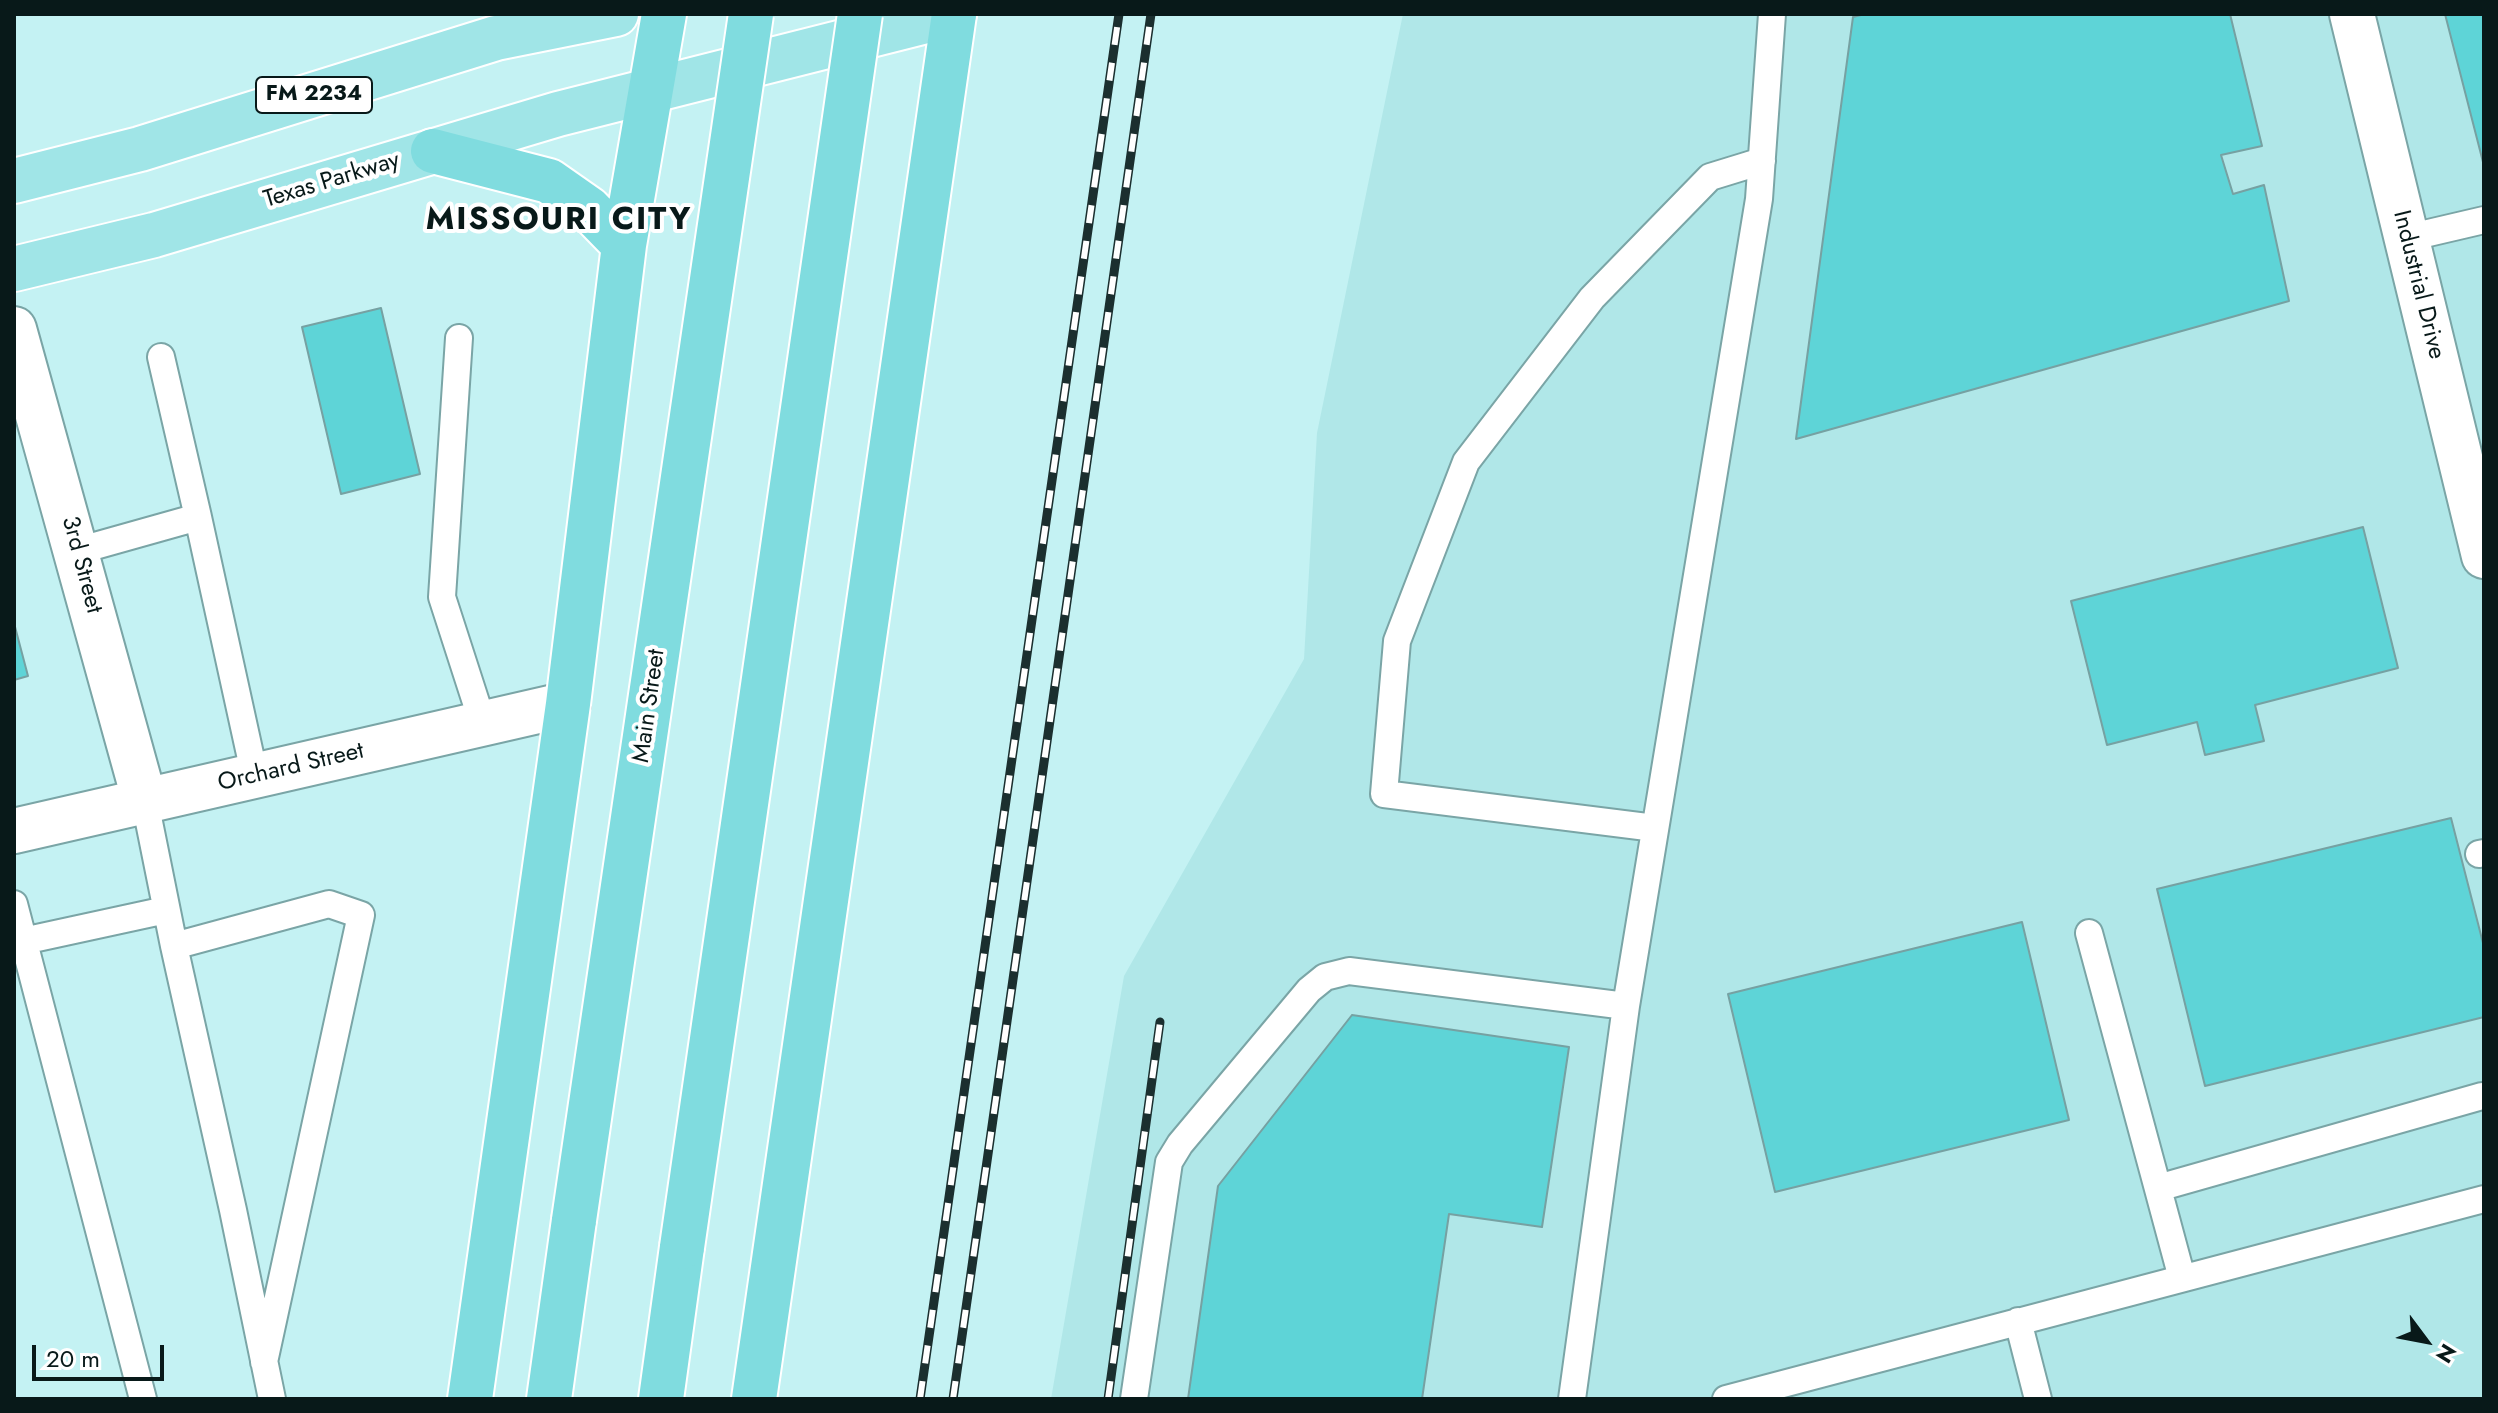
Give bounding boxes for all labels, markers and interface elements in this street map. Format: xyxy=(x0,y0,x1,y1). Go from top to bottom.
road number: FM 2234 xyxy=(256,77,372,113)
street label: Texas Parkway xyxy=(261,147,403,215)
district label: MISSOURI CITY xyxy=(426,202,692,240)
street label: Industrial Drive xyxy=(2386,208,2450,362)
street label: 3rd Street xyxy=(54,513,108,617)
street label: Main Street xyxy=(628,647,672,765)
street label: Orchard Street xyxy=(215,737,367,799)
north arrow xyxy=(2386,1301,2466,1381)
scale bar xyxy=(36,1329,168,1379)
text: N xyxy=(2428,1338,2465,1370)
text: 20 m xyxy=(46,1341,100,1376)

